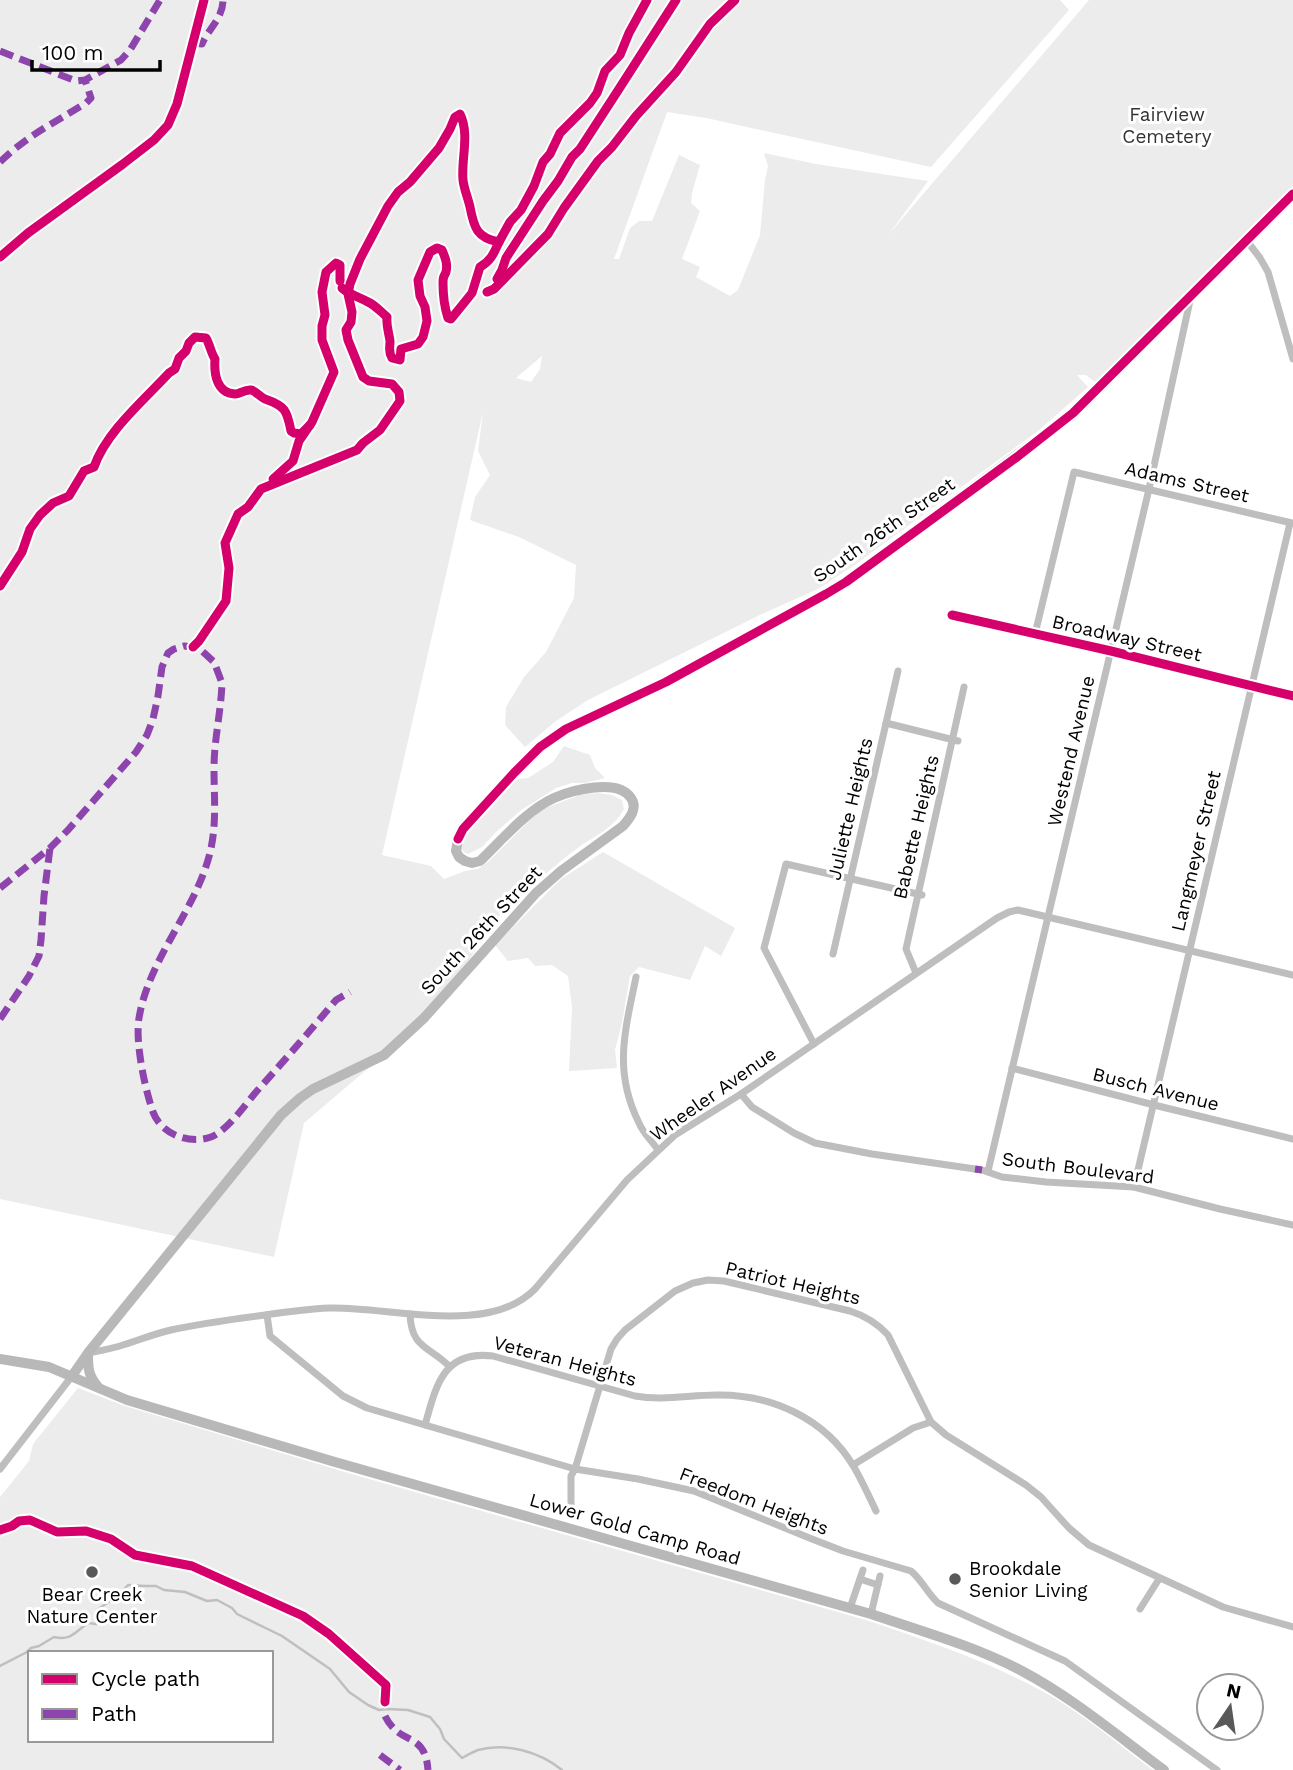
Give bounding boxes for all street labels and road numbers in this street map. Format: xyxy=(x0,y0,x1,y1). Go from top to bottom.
street label: Adams Street xyxy=(1123,457,1251,507)
street label: South 26th Street xyxy=(809,473,959,587)
street label: Broadway Street xyxy=(1050,610,1204,666)
street label: Westend Avenue xyxy=(1042,673,1100,829)
street label: Juliette Heights xyxy=(822,736,878,882)
street label: Babette Heights xyxy=(888,753,944,901)
street label: Langmeyer Street xyxy=(1166,768,1226,934)
street label: South 26th Street xyxy=(415,861,547,999)
street label: Wheeler Avenue xyxy=(645,1042,781,1146)
street label: Busch Avenue xyxy=(1090,1062,1222,1116)
street label: South Boulevard xyxy=(1001,1147,1155,1189)
street label: Patriot Heights xyxy=(723,1256,863,1310)
street label: Veteran Heights xyxy=(491,1331,639,1391)
street label: Freedom Heights xyxy=(676,1462,832,1540)
street label: Lower Gold Camp Road xyxy=(527,1488,743,1570)

